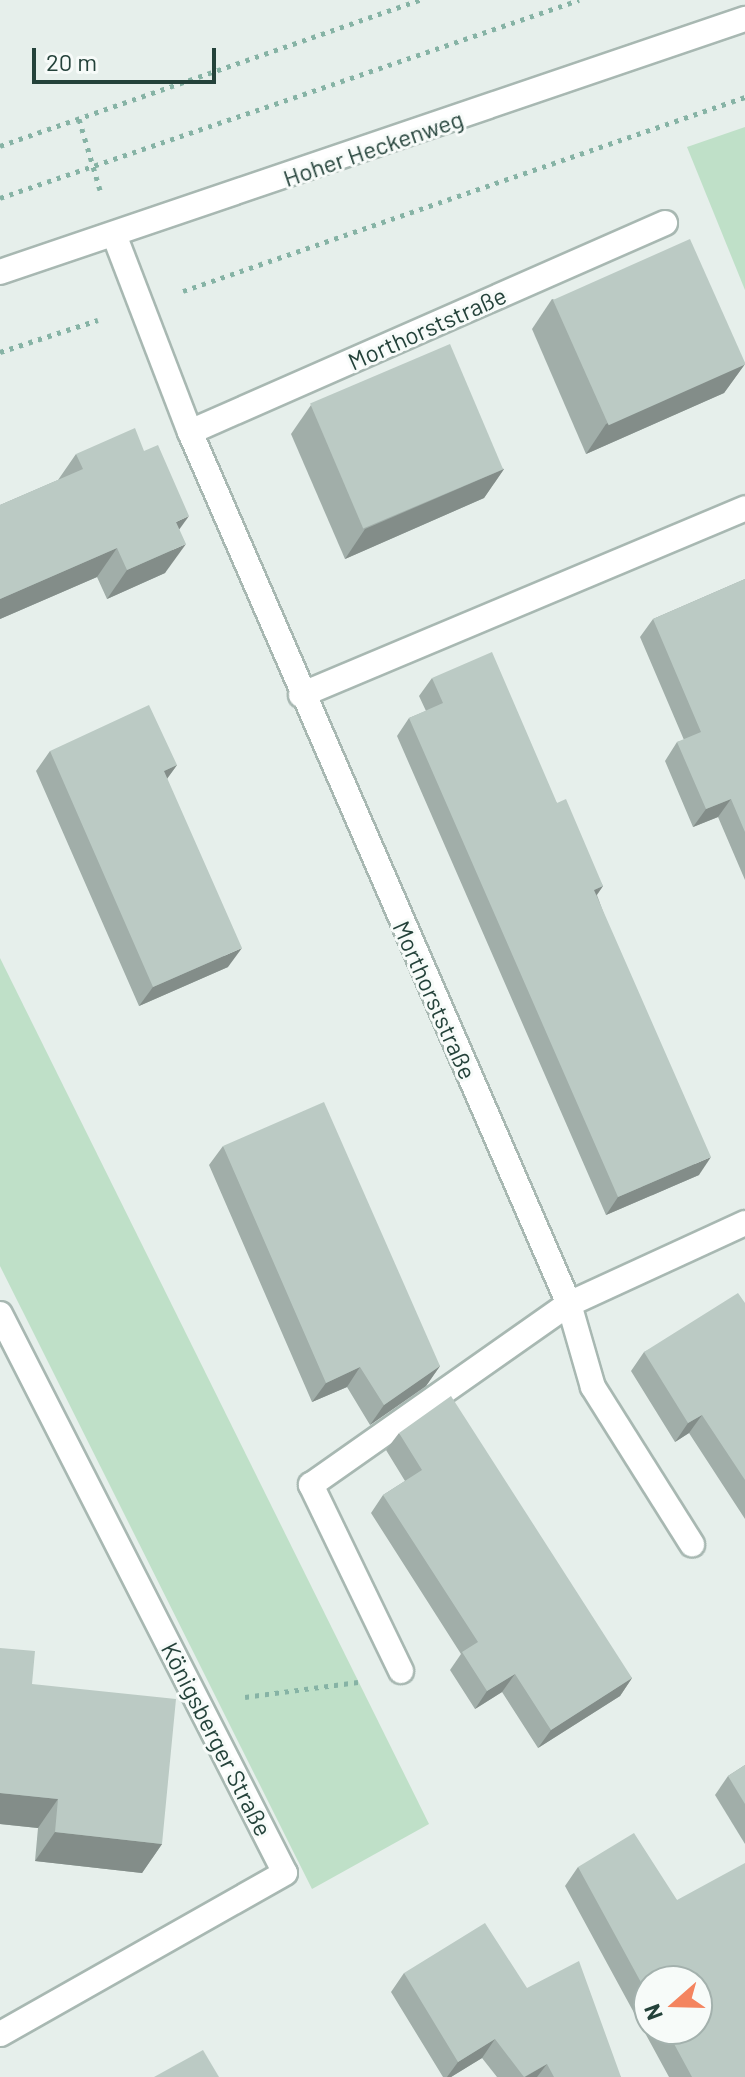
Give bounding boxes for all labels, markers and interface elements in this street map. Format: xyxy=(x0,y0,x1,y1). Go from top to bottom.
scale bar xyxy=(36,32,220,82)
text: 20 m xyxy=(46,47,97,76)
street label: Hoher Heckenweg xyxy=(279,104,467,192)
street label: Morthorststraße xyxy=(343,280,511,376)
street label: Morthorststraße xyxy=(387,916,483,1084)
street label: Königsberger Straße xyxy=(156,1637,278,1841)
north arrow xyxy=(633,1965,713,2045)
text: N xyxy=(638,2001,667,2024)

